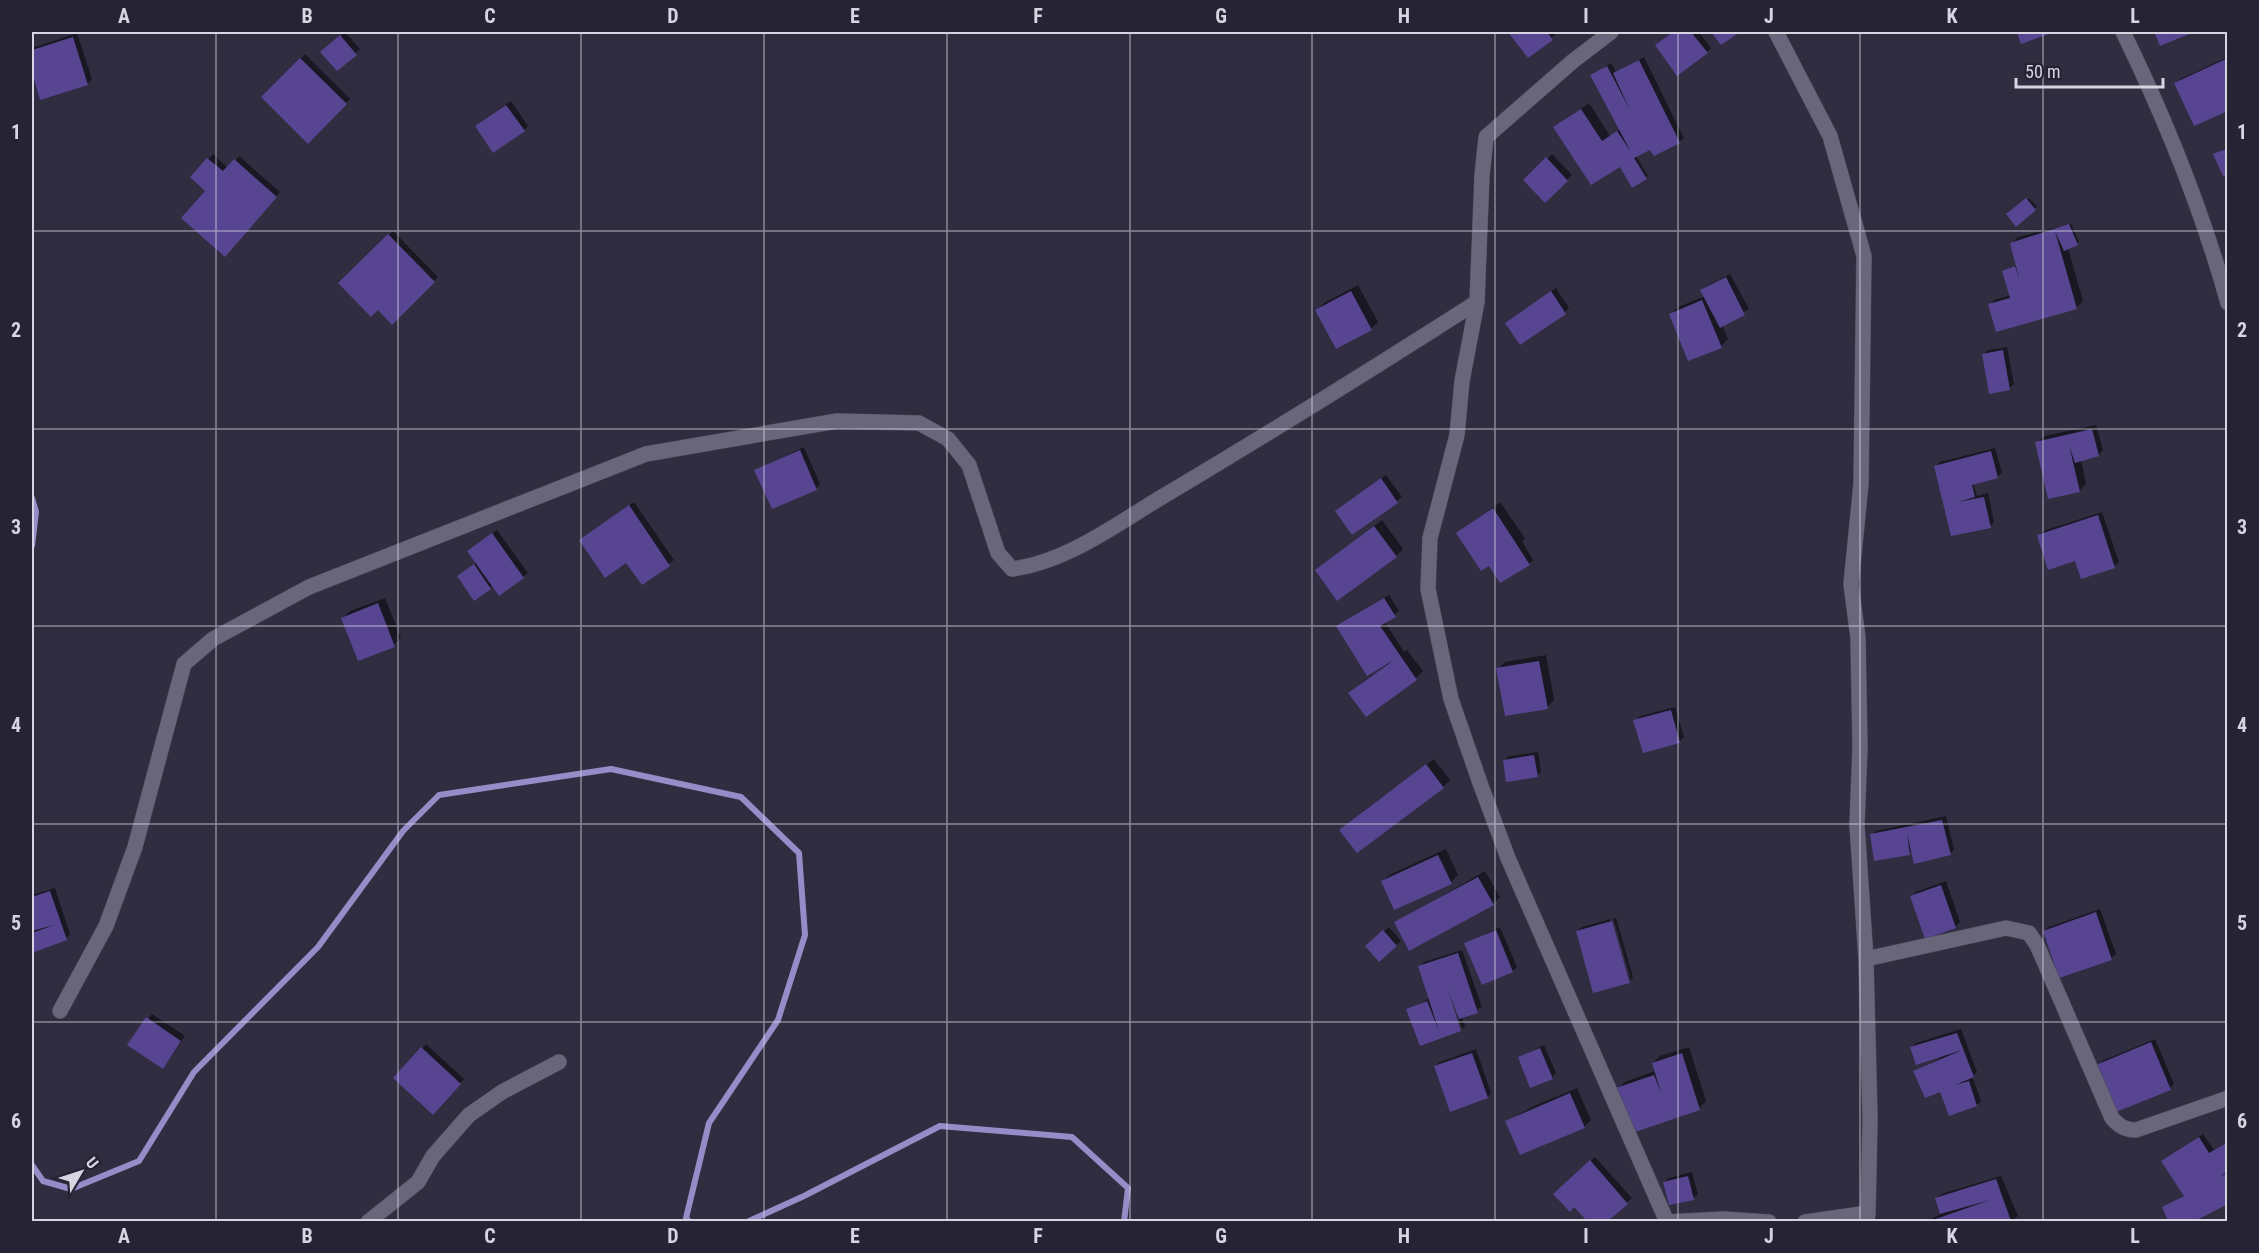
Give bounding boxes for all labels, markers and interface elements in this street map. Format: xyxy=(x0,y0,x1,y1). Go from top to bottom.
text: A xyxy=(118,4,130,28)
text: B xyxy=(301,4,313,28)
text: C xyxy=(484,4,496,28)
text: D xyxy=(667,4,679,28)
text: E xyxy=(850,4,860,28)
text: F xyxy=(1033,4,1043,28)
text: G xyxy=(1215,4,1227,28)
text: H xyxy=(1398,4,1410,28)
text: I xyxy=(1583,4,1589,28)
text: J xyxy=(1764,4,1774,28)
text: K xyxy=(1946,4,1958,28)
text: L xyxy=(2130,4,2140,28)
scale bar xyxy=(2016,51,2163,89)
text: 50 m xyxy=(2025,61,2060,82)
text: 1 xyxy=(11,120,21,144)
text: 1 xyxy=(2237,120,2247,144)
text: 2 xyxy=(11,318,21,342)
text: 2 xyxy=(2237,318,2247,342)
text: 3 xyxy=(11,515,21,539)
text: 3 xyxy=(2237,515,2247,539)
text: 4 xyxy=(11,713,21,737)
text: 4 xyxy=(2237,713,2247,737)
text: 5 xyxy=(11,911,21,935)
text: 5 xyxy=(2237,911,2247,935)
text: 6 xyxy=(11,1109,21,1133)
text: 6 xyxy=(2237,1109,2247,1133)
north arrow xyxy=(51,1142,111,1202)
text: U xyxy=(82,1153,103,1172)
text: A xyxy=(118,1224,130,1248)
text: B xyxy=(301,1224,313,1248)
text: C xyxy=(484,1224,496,1248)
text: D xyxy=(667,1224,679,1248)
text: E xyxy=(850,1224,860,1248)
text: F xyxy=(1033,1224,1043,1248)
text: G xyxy=(1215,1224,1227,1248)
text: H xyxy=(1398,1224,1410,1248)
text: I xyxy=(1583,1224,1589,1248)
text: J xyxy=(1764,1224,1774,1248)
text: K xyxy=(1946,1224,1958,1248)
text: L xyxy=(2130,1224,2140,1248)

